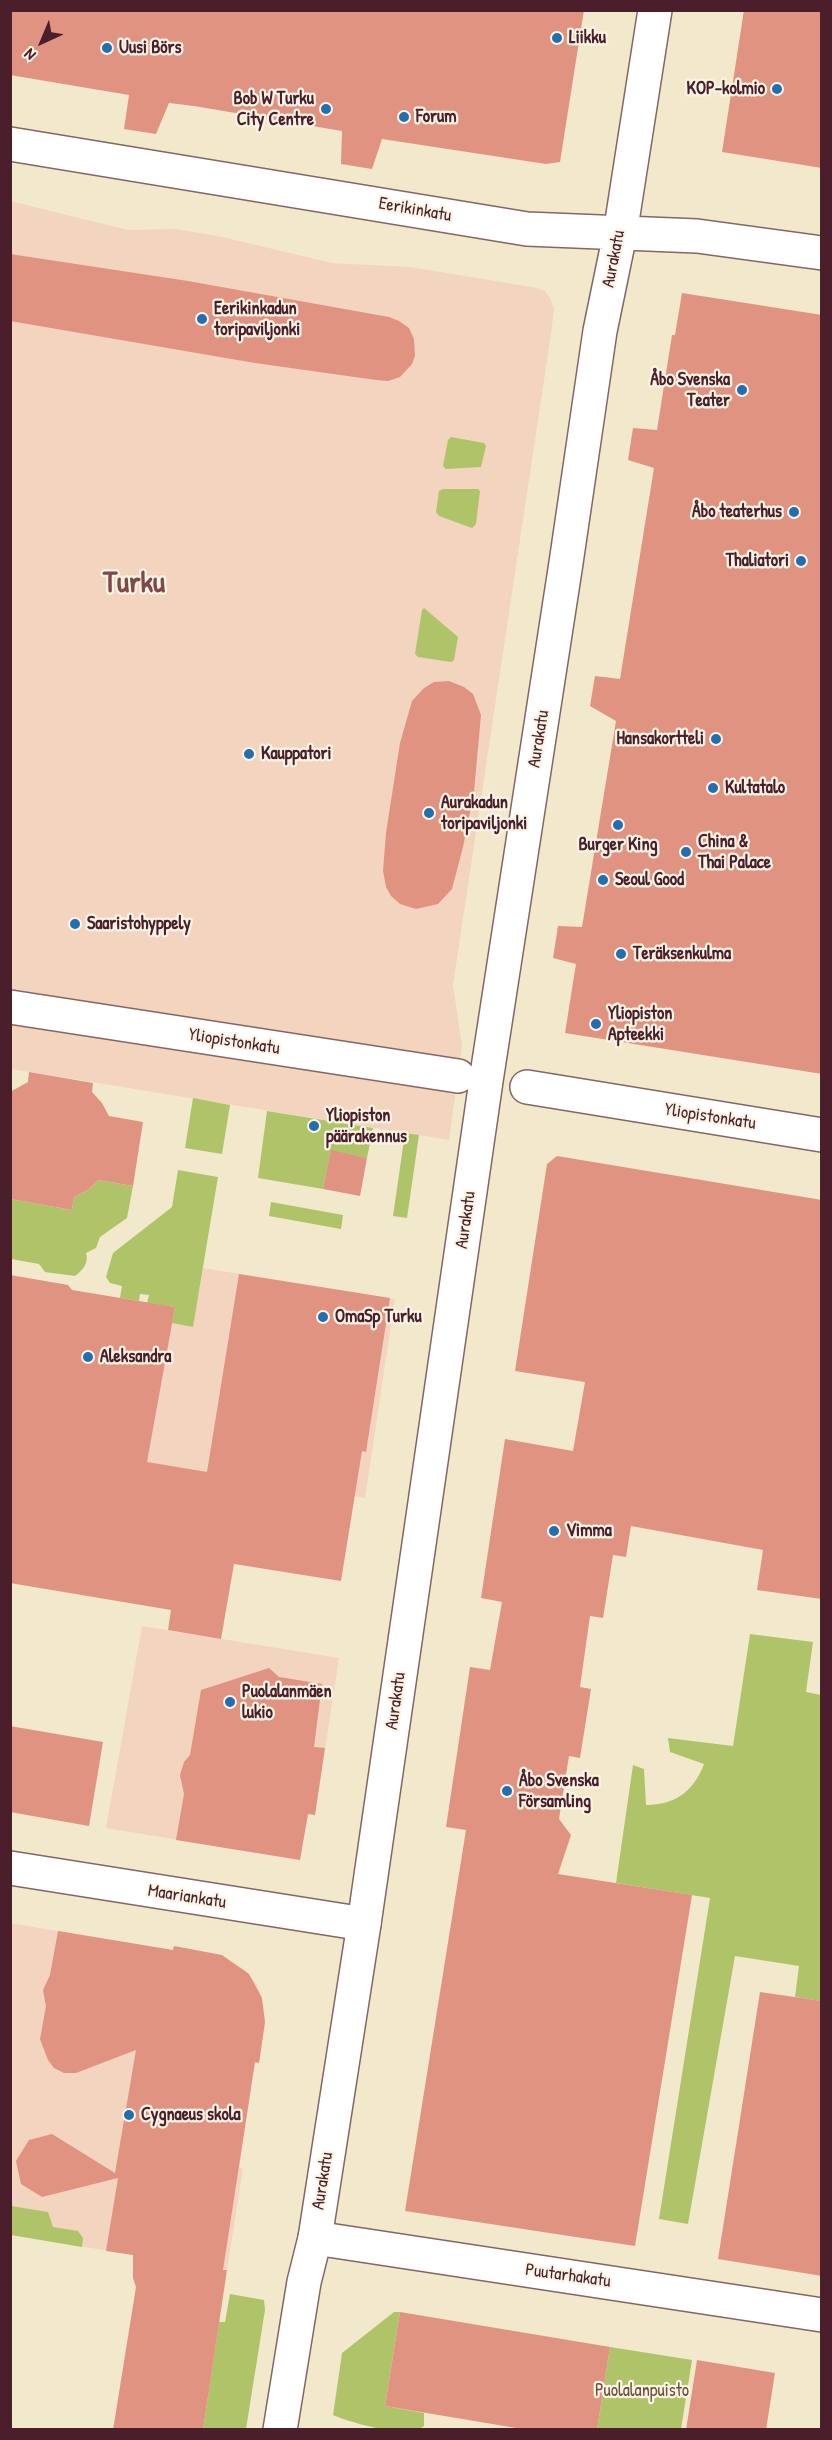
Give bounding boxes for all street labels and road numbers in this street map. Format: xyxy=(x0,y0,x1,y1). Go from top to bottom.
street label: Eerikinkatu xyxy=(377,193,453,227)
street label: Aurakatu xyxy=(598,229,630,289)
street label: Aurakatu xyxy=(524,709,554,769)
street label: Yliopistonkatu xyxy=(187,1024,281,1060)
street label: Yliopistonkatu xyxy=(663,1099,757,1135)
street label: Aurakatu xyxy=(451,1190,481,1250)
street label: Aurakatu xyxy=(381,1671,411,1731)
street label: Maariankatu xyxy=(146,1880,228,1914)
street label: Aurakatu xyxy=(308,2151,338,2211)
street label: Puutarhakatu xyxy=(524,2259,612,2293)

